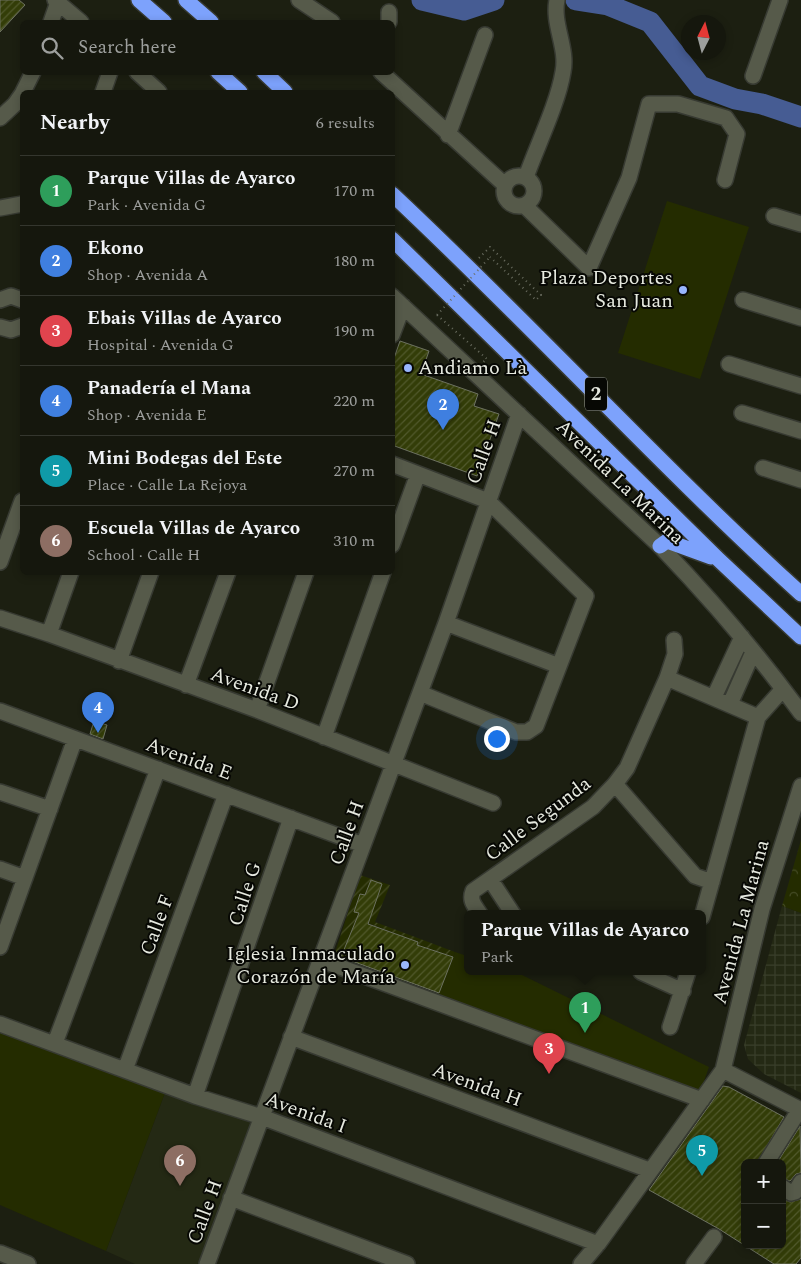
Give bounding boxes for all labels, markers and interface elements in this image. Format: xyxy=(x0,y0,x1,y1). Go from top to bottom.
north arrow xyxy=(681,15,726,60)
search box xyxy=(20,20,395,75)
text: Search here xyxy=(78,33,177,62)
icon: search xyxy=(38,34,66,62)
text: Nearby xyxy=(40,107,110,139)
text: 6 results xyxy=(316,111,375,135)
text: Parque Villas de Ayarco xyxy=(87,164,295,193)
text: 1 xyxy=(52,179,60,203)
text: 170 m xyxy=(333,179,375,203)
text: Park · Avenida G xyxy=(87,193,206,217)
text: Ekono xyxy=(87,234,144,263)
text: 2 xyxy=(52,249,60,273)
text: 180 m xyxy=(333,249,375,273)
text: Shop · Avenida A xyxy=(87,263,208,287)
place label: Plaza Deportes San Juan xyxy=(540,263,673,316)
marker: Plaza Deportes San Juan xyxy=(677,284,689,296)
text: Ebais Villas de Ayarco xyxy=(87,304,282,333)
text: 3 xyxy=(52,319,60,343)
text: 190 m xyxy=(333,319,375,343)
text: Hospital · Avenida G xyxy=(87,333,234,357)
place label: Andiamo Là xyxy=(418,353,527,383)
marker: Andiamo Là xyxy=(402,362,414,374)
text: Panadería el Mana xyxy=(87,374,251,403)
road number: 2 xyxy=(585,378,607,410)
text: 4 xyxy=(52,389,60,413)
text: 220 m xyxy=(333,389,375,413)
pin: 2 xyxy=(427,389,459,430)
text: Shop · Avenida E xyxy=(87,403,207,427)
street label: Avenida La Marina xyxy=(549,412,691,552)
street label: Calle H xyxy=(458,415,510,489)
text: Mini Bodegas del Este xyxy=(87,444,282,473)
text: 5 xyxy=(52,459,60,483)
text: 270 m xyxy=(333,459,375,483)
text: Place · Calle La Rejoya xyxy=(87,473,247,497)
text: Escuela Villas de Ayarco xyxy=(87,514,300,543)
text: 6 xyxy=(52,529,60,553)
text: 310 m xyxy=(333,529,375,553)
text: School · Calle H xyxy=(87,543,200,567)
street label: Avenida D xyxy=(206,659,304,719)
pin: 4 xyxy=(82,692,114,733)
your location xyxy=(484,726,510,752)
street label: Avenida E xyxy=(141,729,237,789)
street label: Calle Segunda xyxy=(479,769,598,869)
street label: Calle H xyxy=(321,796,373,870)
street label: Avenida La Marina xyxy=(705,836,777,1008)
street label: Calle G xyxy=(221,858,269,930)
street label: Calle F xyxy=(132,890,182,960)
popup xyxy=(464,910,706,975)
text: Parque Villas de Ayarco xyxy=(481,916,689,945)
place label: Iglesia Inmaculado Corazón de María xyxy=(226,939,395,992)
text: Park xyxy=(481,945,514,969)
marker: Iglesia Inmaculado Corazón de María xyxy=(399,959,411,971)
pin: 1 xyxy=(569,992,601,1033)
pin: 3 xyxy=(533,1033,565,1074)
street label: Avenida H xyxy=(428,1055,526,1115)
street label: Avenida I xyxy=(261,1084,351,1142)
pin: 5 xyxy=(686,1135,718,1176)
pin: 6 xyxy=(164,1145,196,1186)
map controls xyxy=(741,1159,786,1249)
button: + xyxy=(741,1159,786,1204)
street label: Calle H xyxy=(179,1175,231,1249)
button: − xyxy=(741,1204,786,1249)

